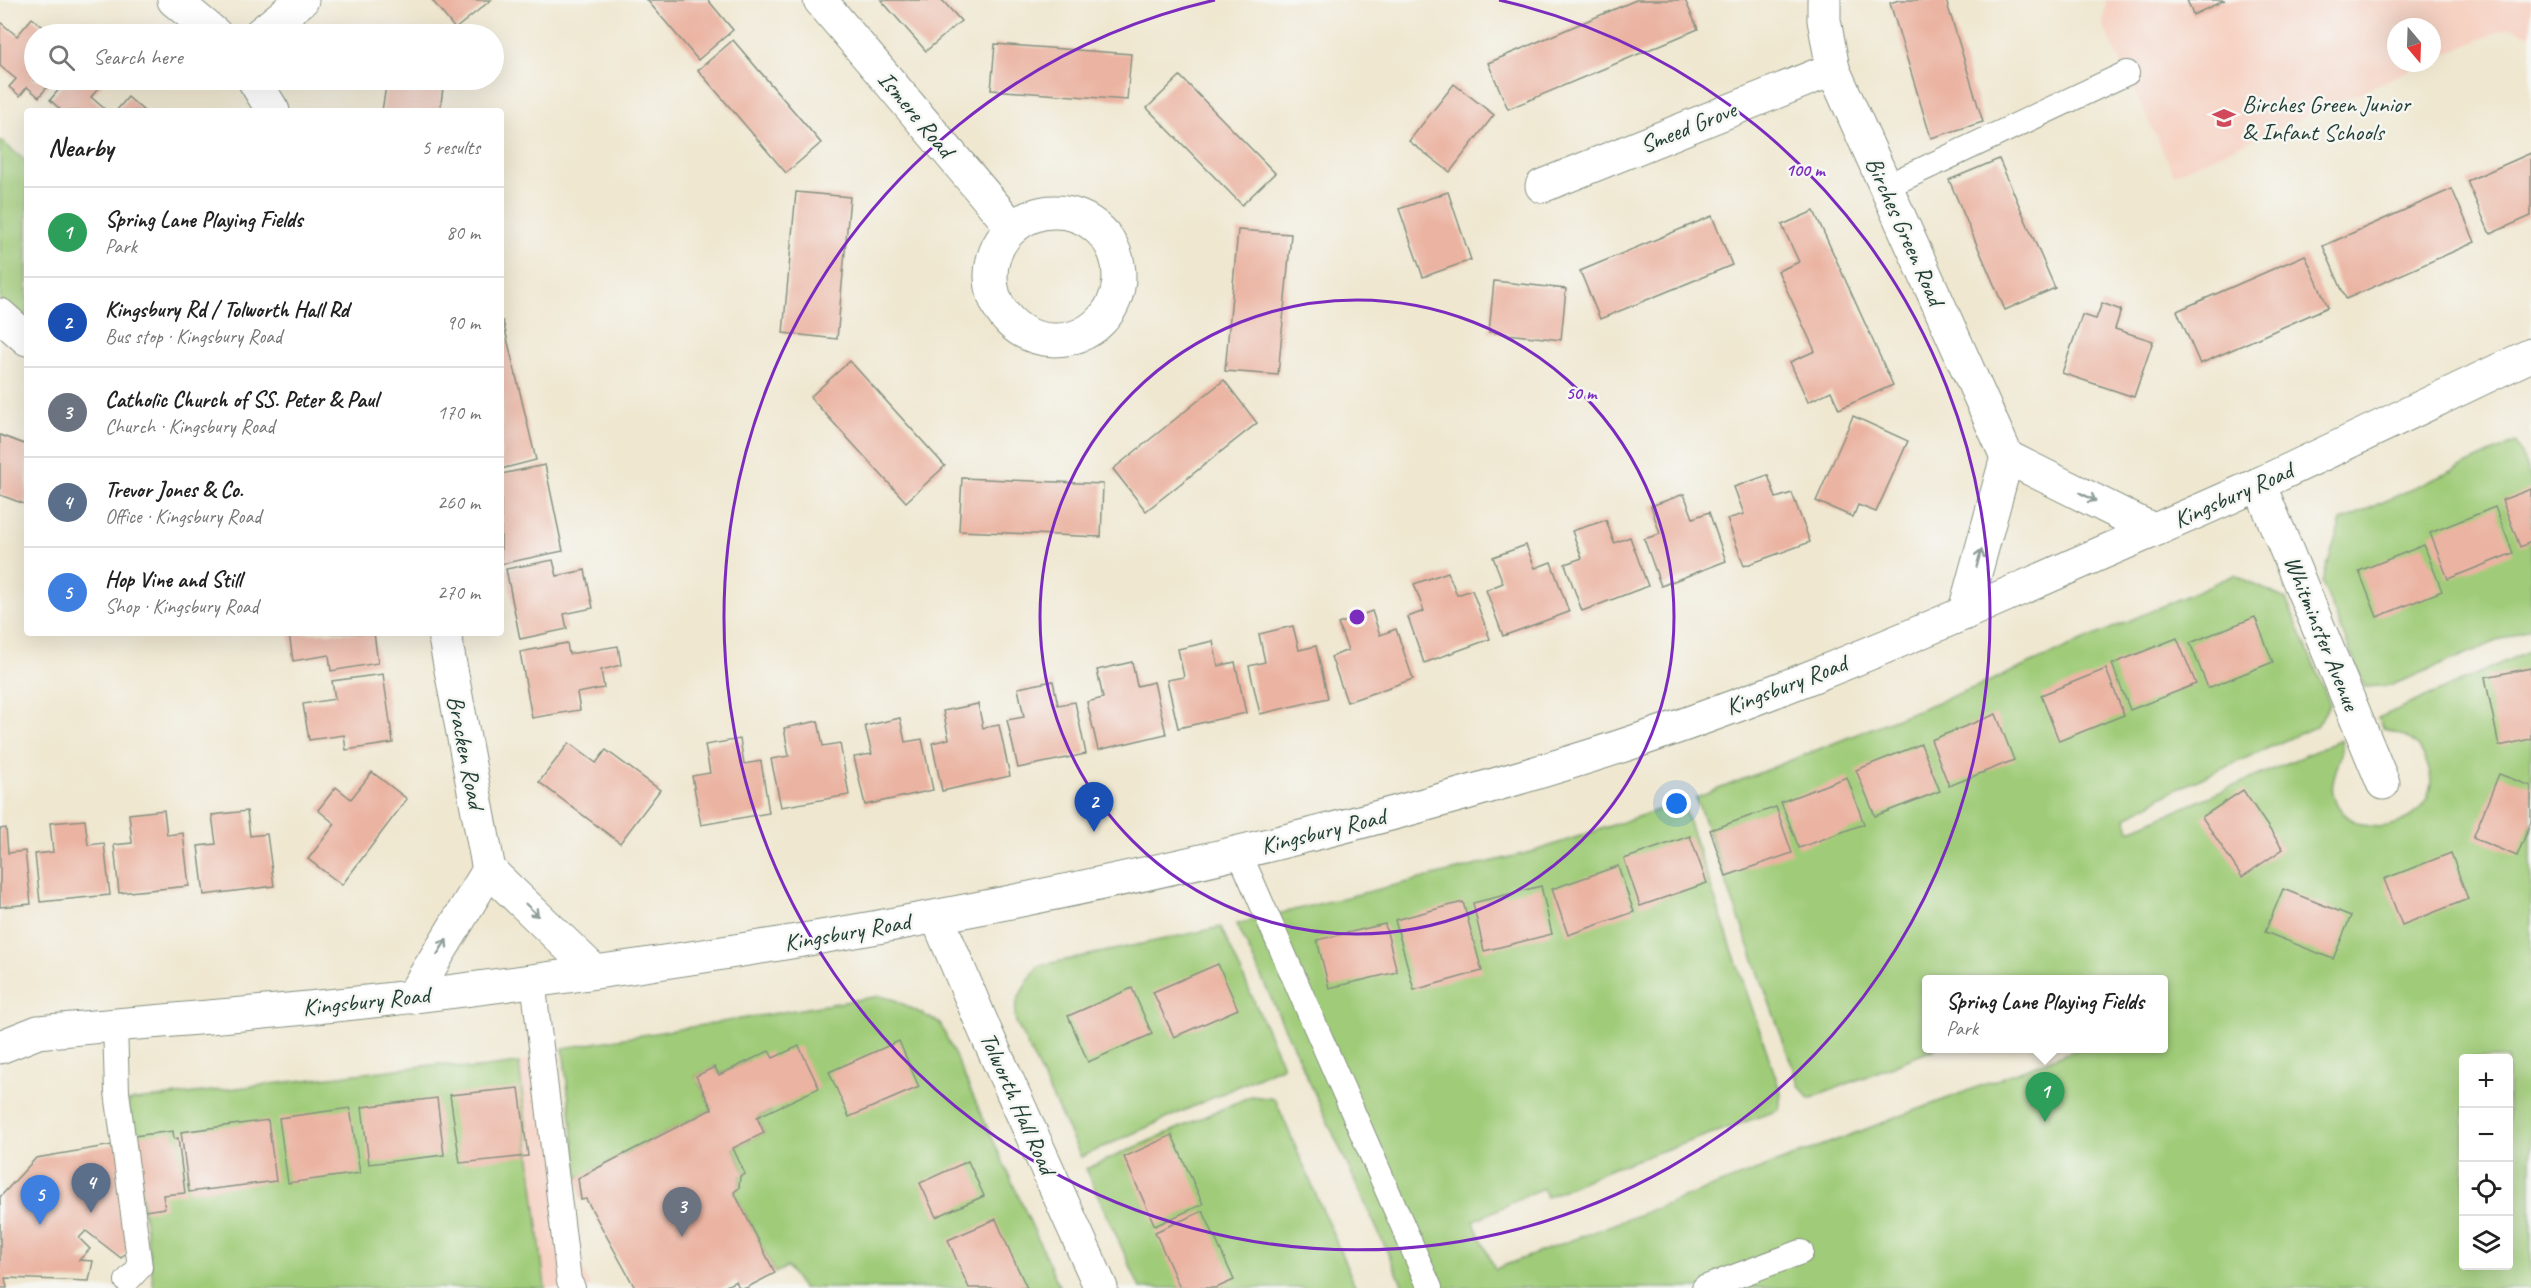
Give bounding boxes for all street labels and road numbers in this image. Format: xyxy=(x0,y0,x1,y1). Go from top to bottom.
street label: Ismere Road xyxy=(871,65,963,166)
street label: Smeed Grove xyxy=(1636,93,1742,160)
street label: Birches Green Road xyxy=(1859,152,1953,313)
street label: Kingsbury Road xyxy=(2169,454,2300,535)
street label: Whitminster Avenue xyxy=(2277,551,2367,717)
street label: Kingsbury Road xyxy=(1721,647,1854,722)
street label: Bracken Road xyxy=(440,693,492,814)
street label: Kingsbury Road xyxy=(1258,800,1392,861)
street label: Kingsbury Road xyxy=(782,906,916,958)
street label: Kingsbury Road xyxy=(301,979,434,1023)
street label: Tolworth Hall Road xyxy=(973,1027,1064,1182)

